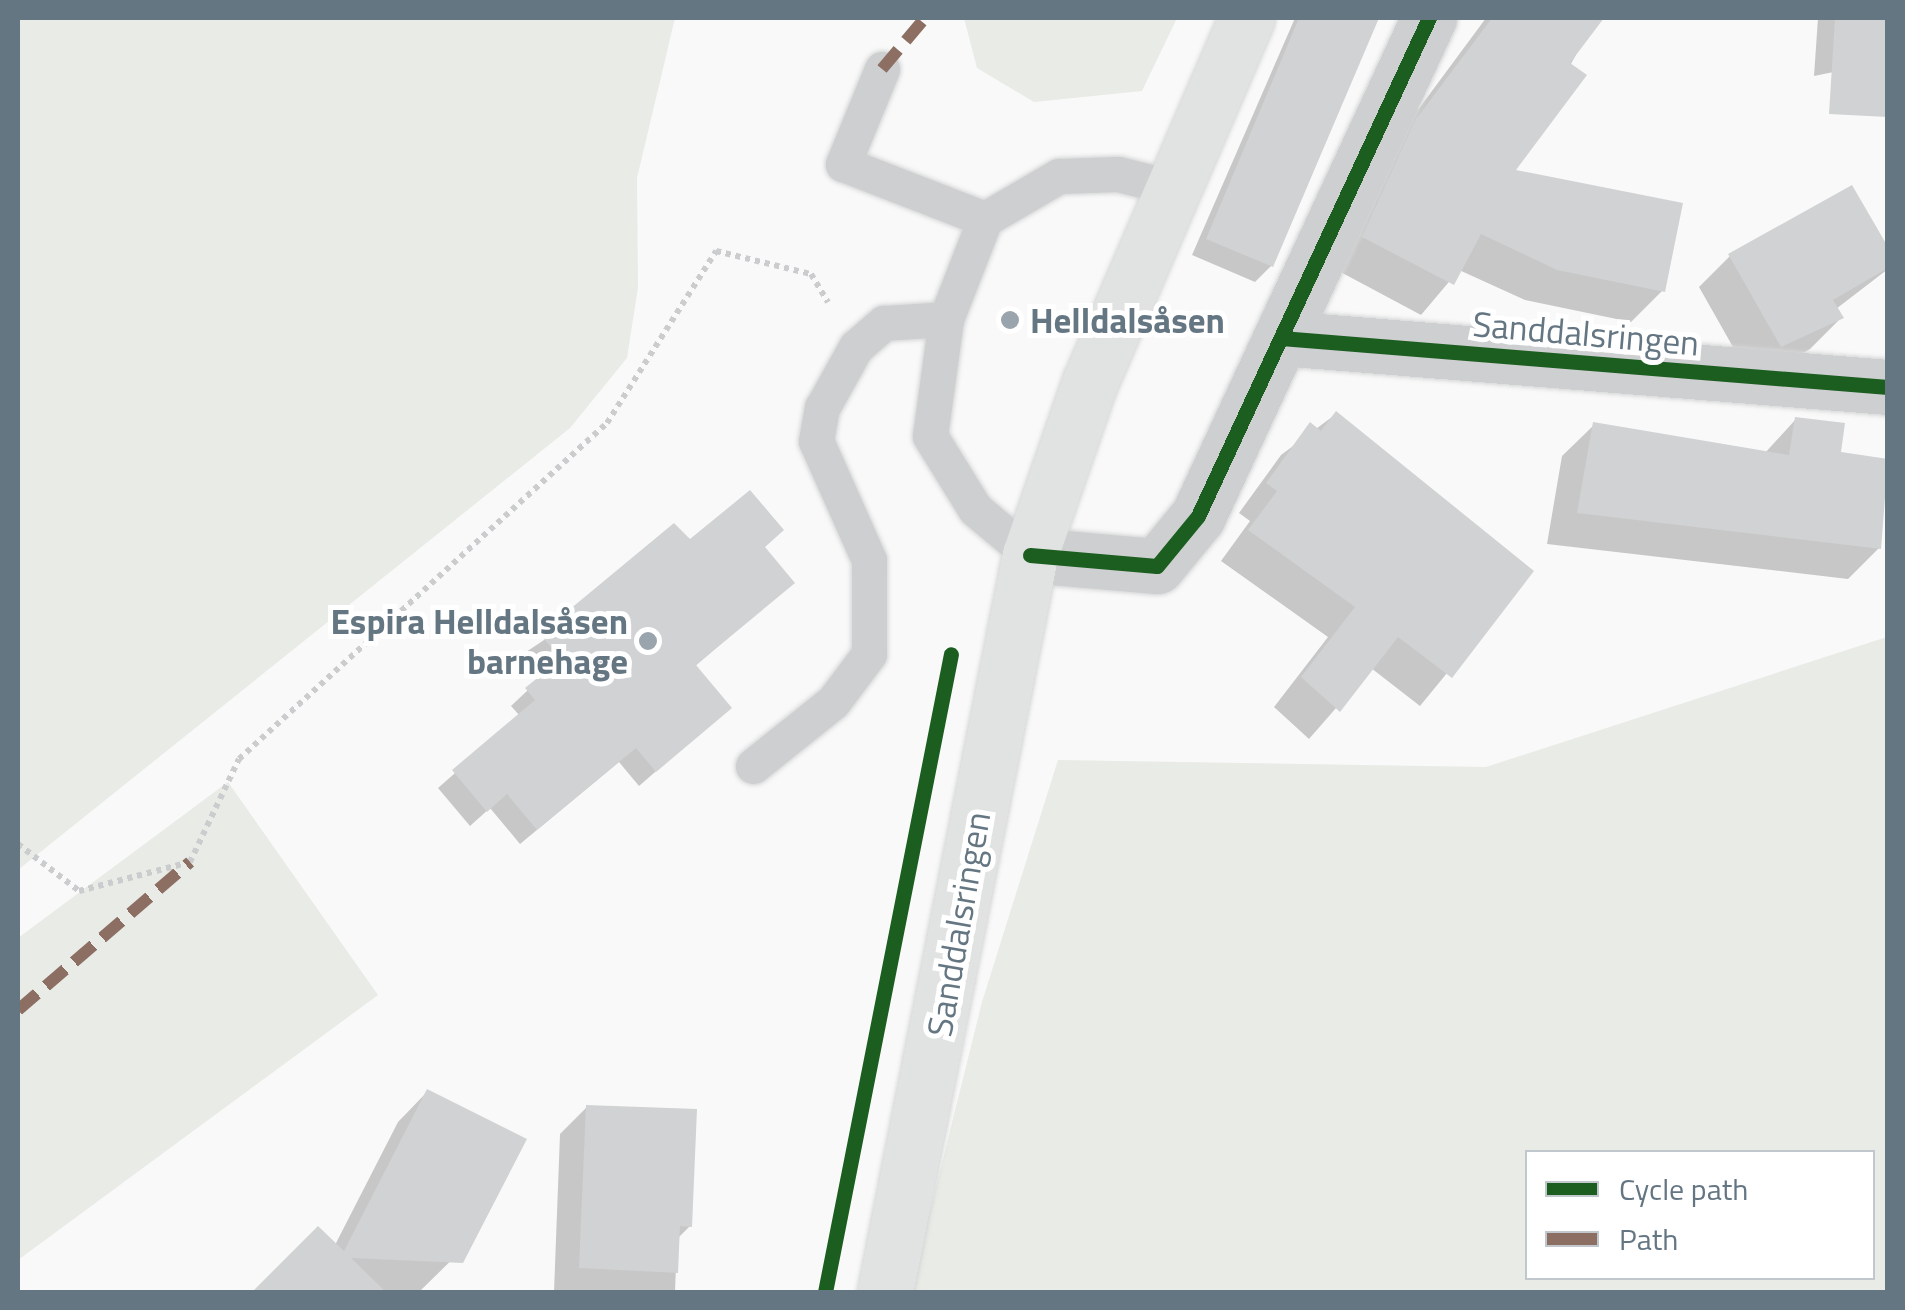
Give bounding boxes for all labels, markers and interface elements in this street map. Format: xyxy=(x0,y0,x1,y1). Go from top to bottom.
place label: Helldalsåsen xyxy=(1030,299,1225,341)
street label: Sanddalsringen xyxy=(1471,302,1701,364)
marker: Helldalsåsen xyxy=(999,309,1021,331)
place label: Espira Helldalsåsen barnehage xyxy=(331,600,628,682)
marker: Espira Helldalsåsen barnehage xyxy=(637,630,659,652)
street label: Sanddalsringen xyxy=(918,808,998,1040)
legend xyxy=(1525,1150,1875,1280)
text: Cycle path xyxy=(1619,1166,1748,1212)
text: Path xyxy=(1619,1216,1678,1262)

